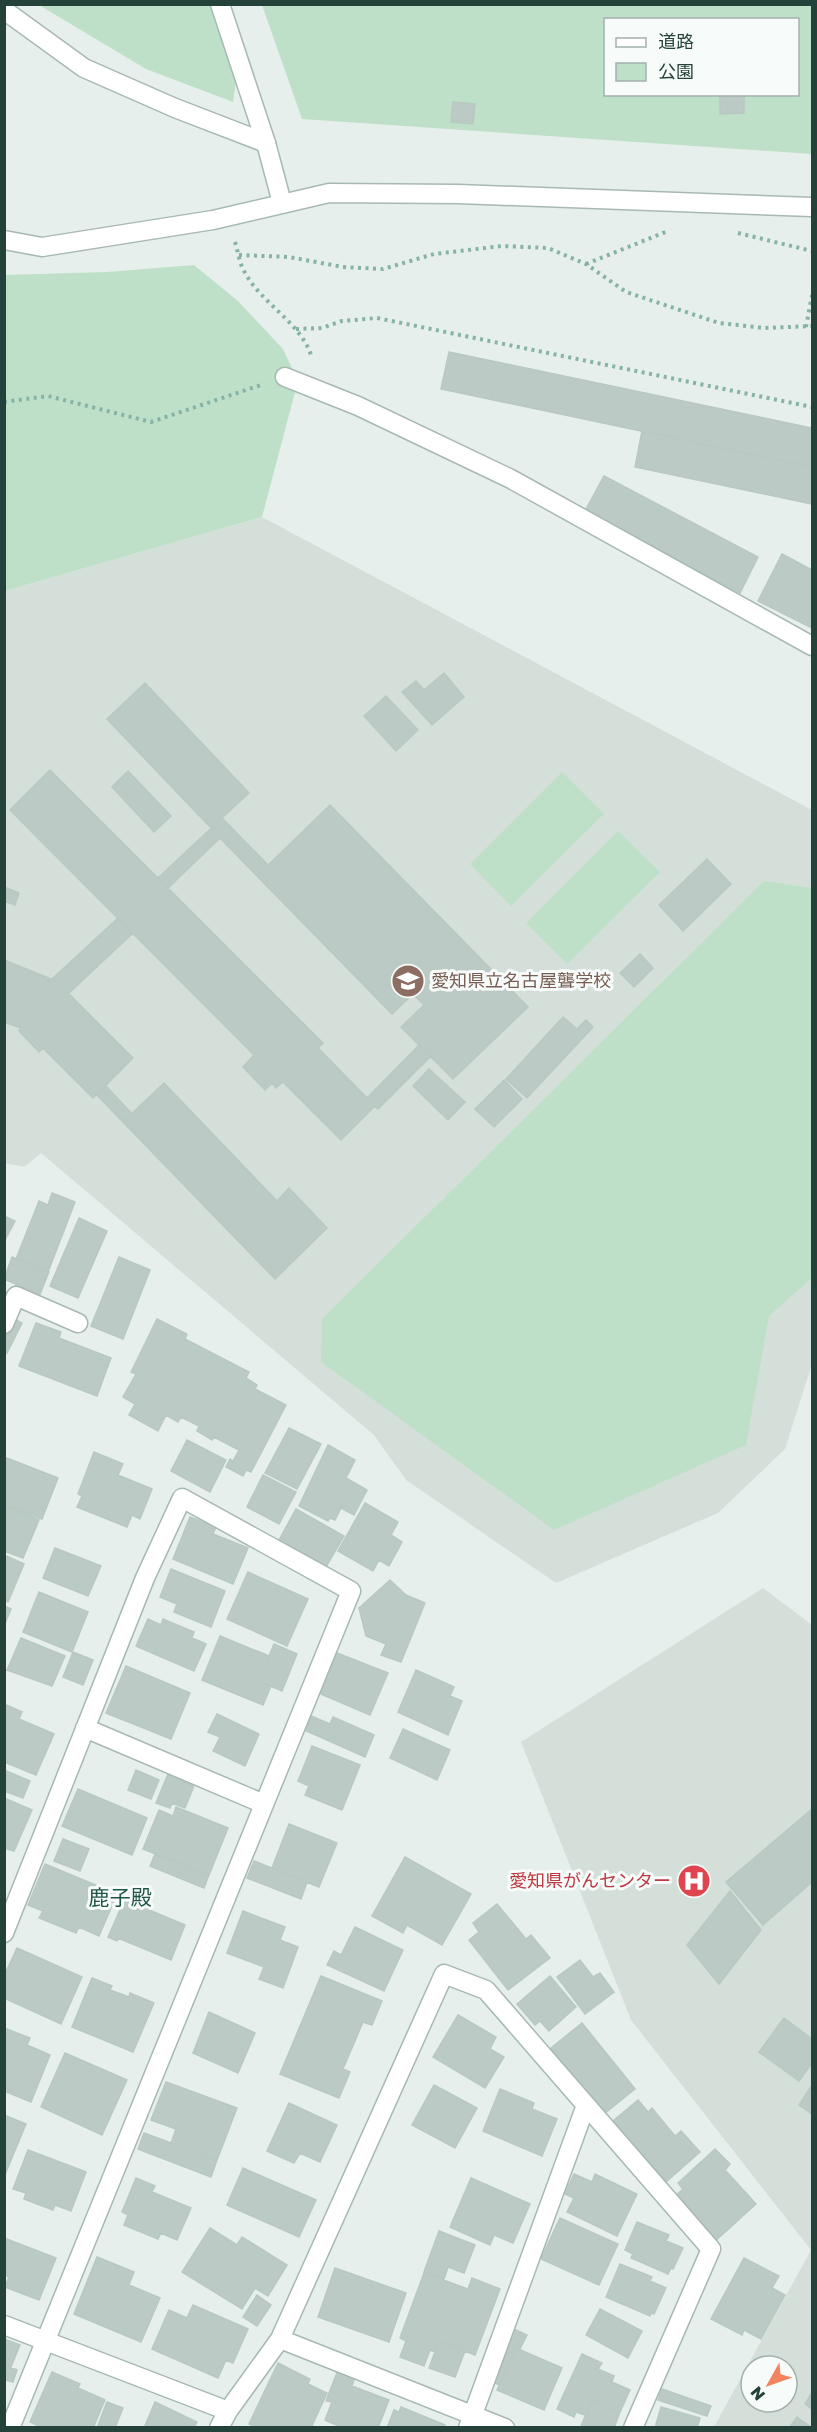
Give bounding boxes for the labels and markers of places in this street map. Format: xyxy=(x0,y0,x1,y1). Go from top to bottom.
school or university icon: 愛知県立名古屋聾学校 xyxy=(390,963,426,999)
place label: 愛知県立名古屋聾学校 xyxy=(431,969,611,991)
hospital icon: 愛知県がんセンター xyxy=(676,1863,712,1899)
place label: 愛知県がんセンター xyxy=(509,1869,671,1891)

